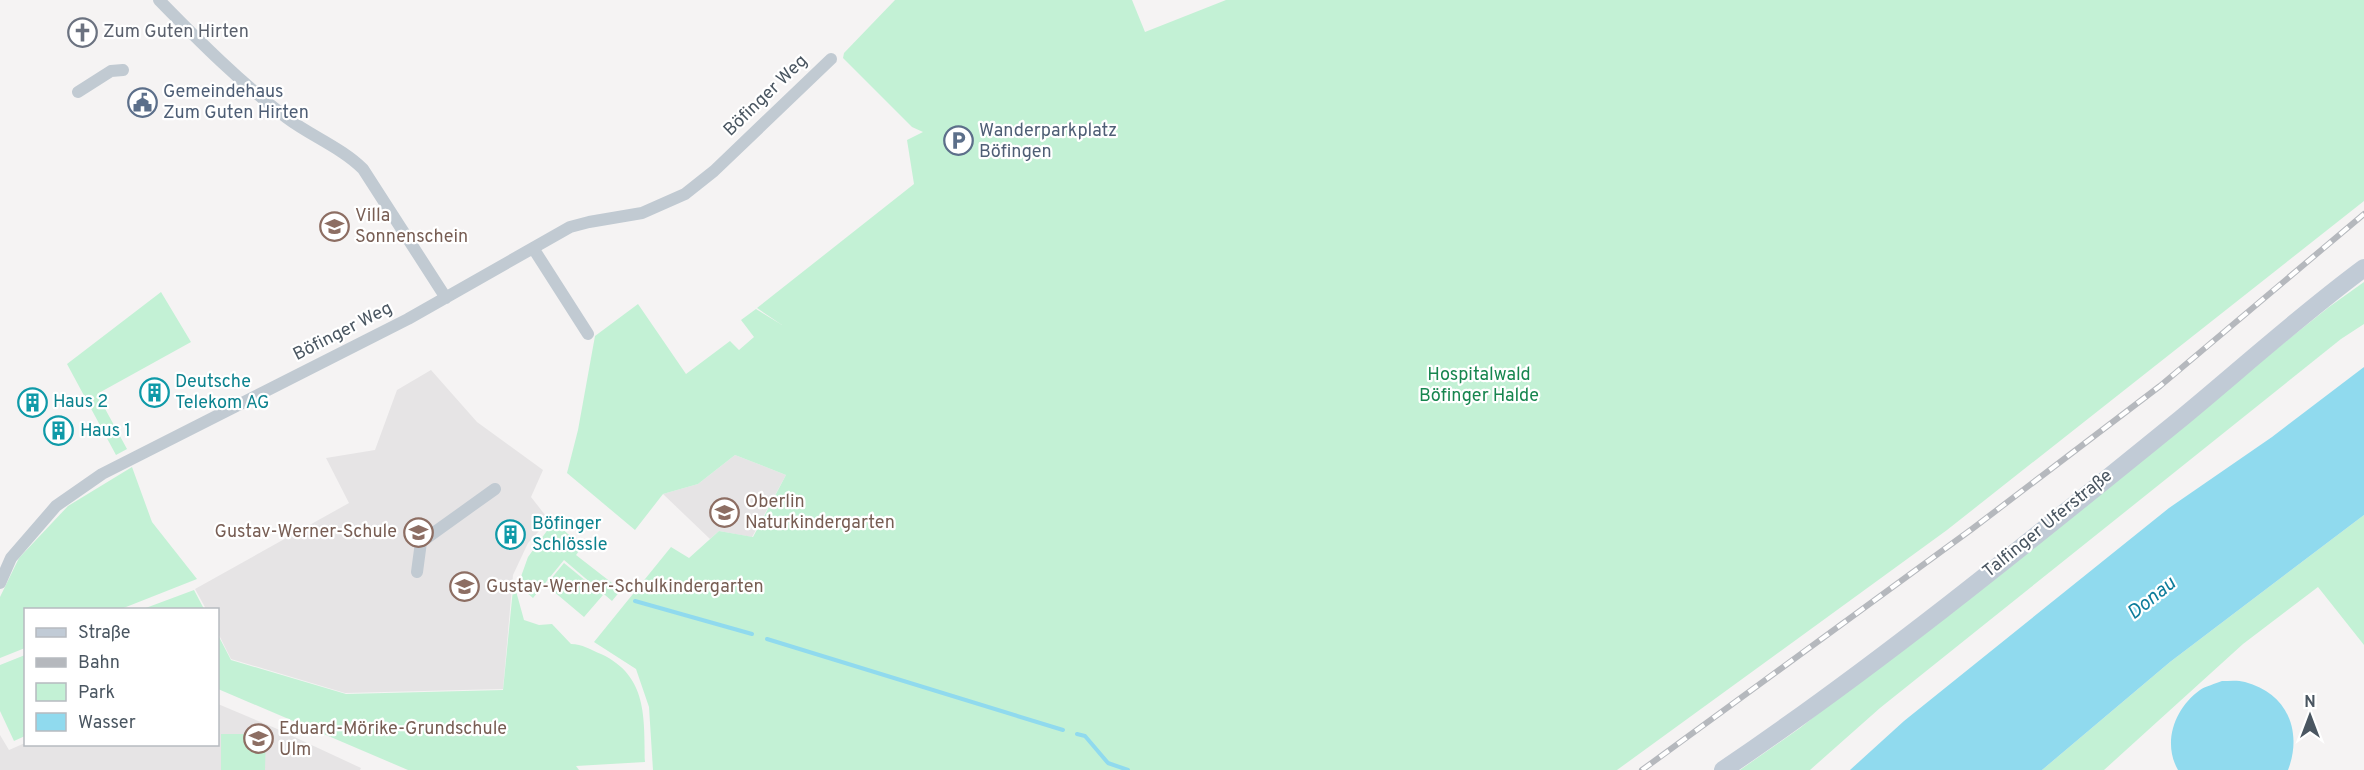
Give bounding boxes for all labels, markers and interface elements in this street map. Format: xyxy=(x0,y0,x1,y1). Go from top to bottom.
church icon: Zum Guten Hirten xyxy=(66,16,98,48)
place label: Zum Guten Hirten xyxy=(103,21,249,44)
street label: Böfinger Weg xyxy=(719,50,813,142)
place label: Gemeindehaus Zum Guten Hirten xyxy=(163,81,309,125)
public building icon: Gemeindehaus Zum Guten Hirten xyxy=(126,86,158,118)
place label: Wanderparkplatz Böfingen xyxy=(979,120,1117,164)
parking icon: Wanderparkplatz Böfingen xyxy=(942,125,974,157)
place label: Villa Sonnenschein xyxy=(355,205,468,249)
school or university icon: Villa Sonnenschein xyxy=(318,210,350,242)
street label: Böfinger Weg xyxy=(290,297,396,367)
park label: Hospitalwald Böfinger Halde xyxy=(1419,364,1539,408)
place label: Deutsche Telekom AG xyxy=(175,371,269,415)
building icon: Deutsche Telekom AG xyxy=(138,376,170,408)
building icon: Haus 2 xyxy=(16,386,48,418)
place label: Haus 2 xyxy=(53,391,108,414)
building icon: Haus 1 xyxy=(43,415,75,447)
place label: Haus 1 xyxy=(80,420,131,443)
street label: Talfinger Uferstraße xyxy=(1978,465,2118,583)
place label: Oberlin Naturkindergarten xyxy=(745,491,895,535)
school or university icon: Oberlin Naturkindergarten xyxy=(708,496,740,528)
place label: Böfinger Schlössle xyxy=(532,513,607,557)
school or university icon: Gustav-Werner-Schule xyxy=(402,516,434,548)
building icon: Böfinger Schlössle xyxy=(495,518,527,550)
place label: Gustav-Werner-Schule xyxy=(215,521,397,544)
school or university icon: Gustav-Werner-Schulkindergarten xyxy=(449,571,481,603)
water label: Donau xyxy=(2122,571,2183,627)
place label: Gustav-Werner-Schulkindergarten xyxy=(486,576,764,599)
legend xyxy=(24,608,219,746)
text: Straße xyxy=(78,622,130,645)
text: Bahn xyxy=(78,652,120,675)
text: Park xyxy=(78,682,115,705)
north arrow xyxy=(2280,686,2340,746)
text: N xyxy=(2304,693,2316,713)
text: Wasser xyxy=(78,712,136,735)
place label: Eduard-Mörike-Grundschule Ulm xyxy=(279,718,507,762)
school or university icon: Eduard-Mörike-Grundschule Ulm xyxy=(242,723,274,755)

